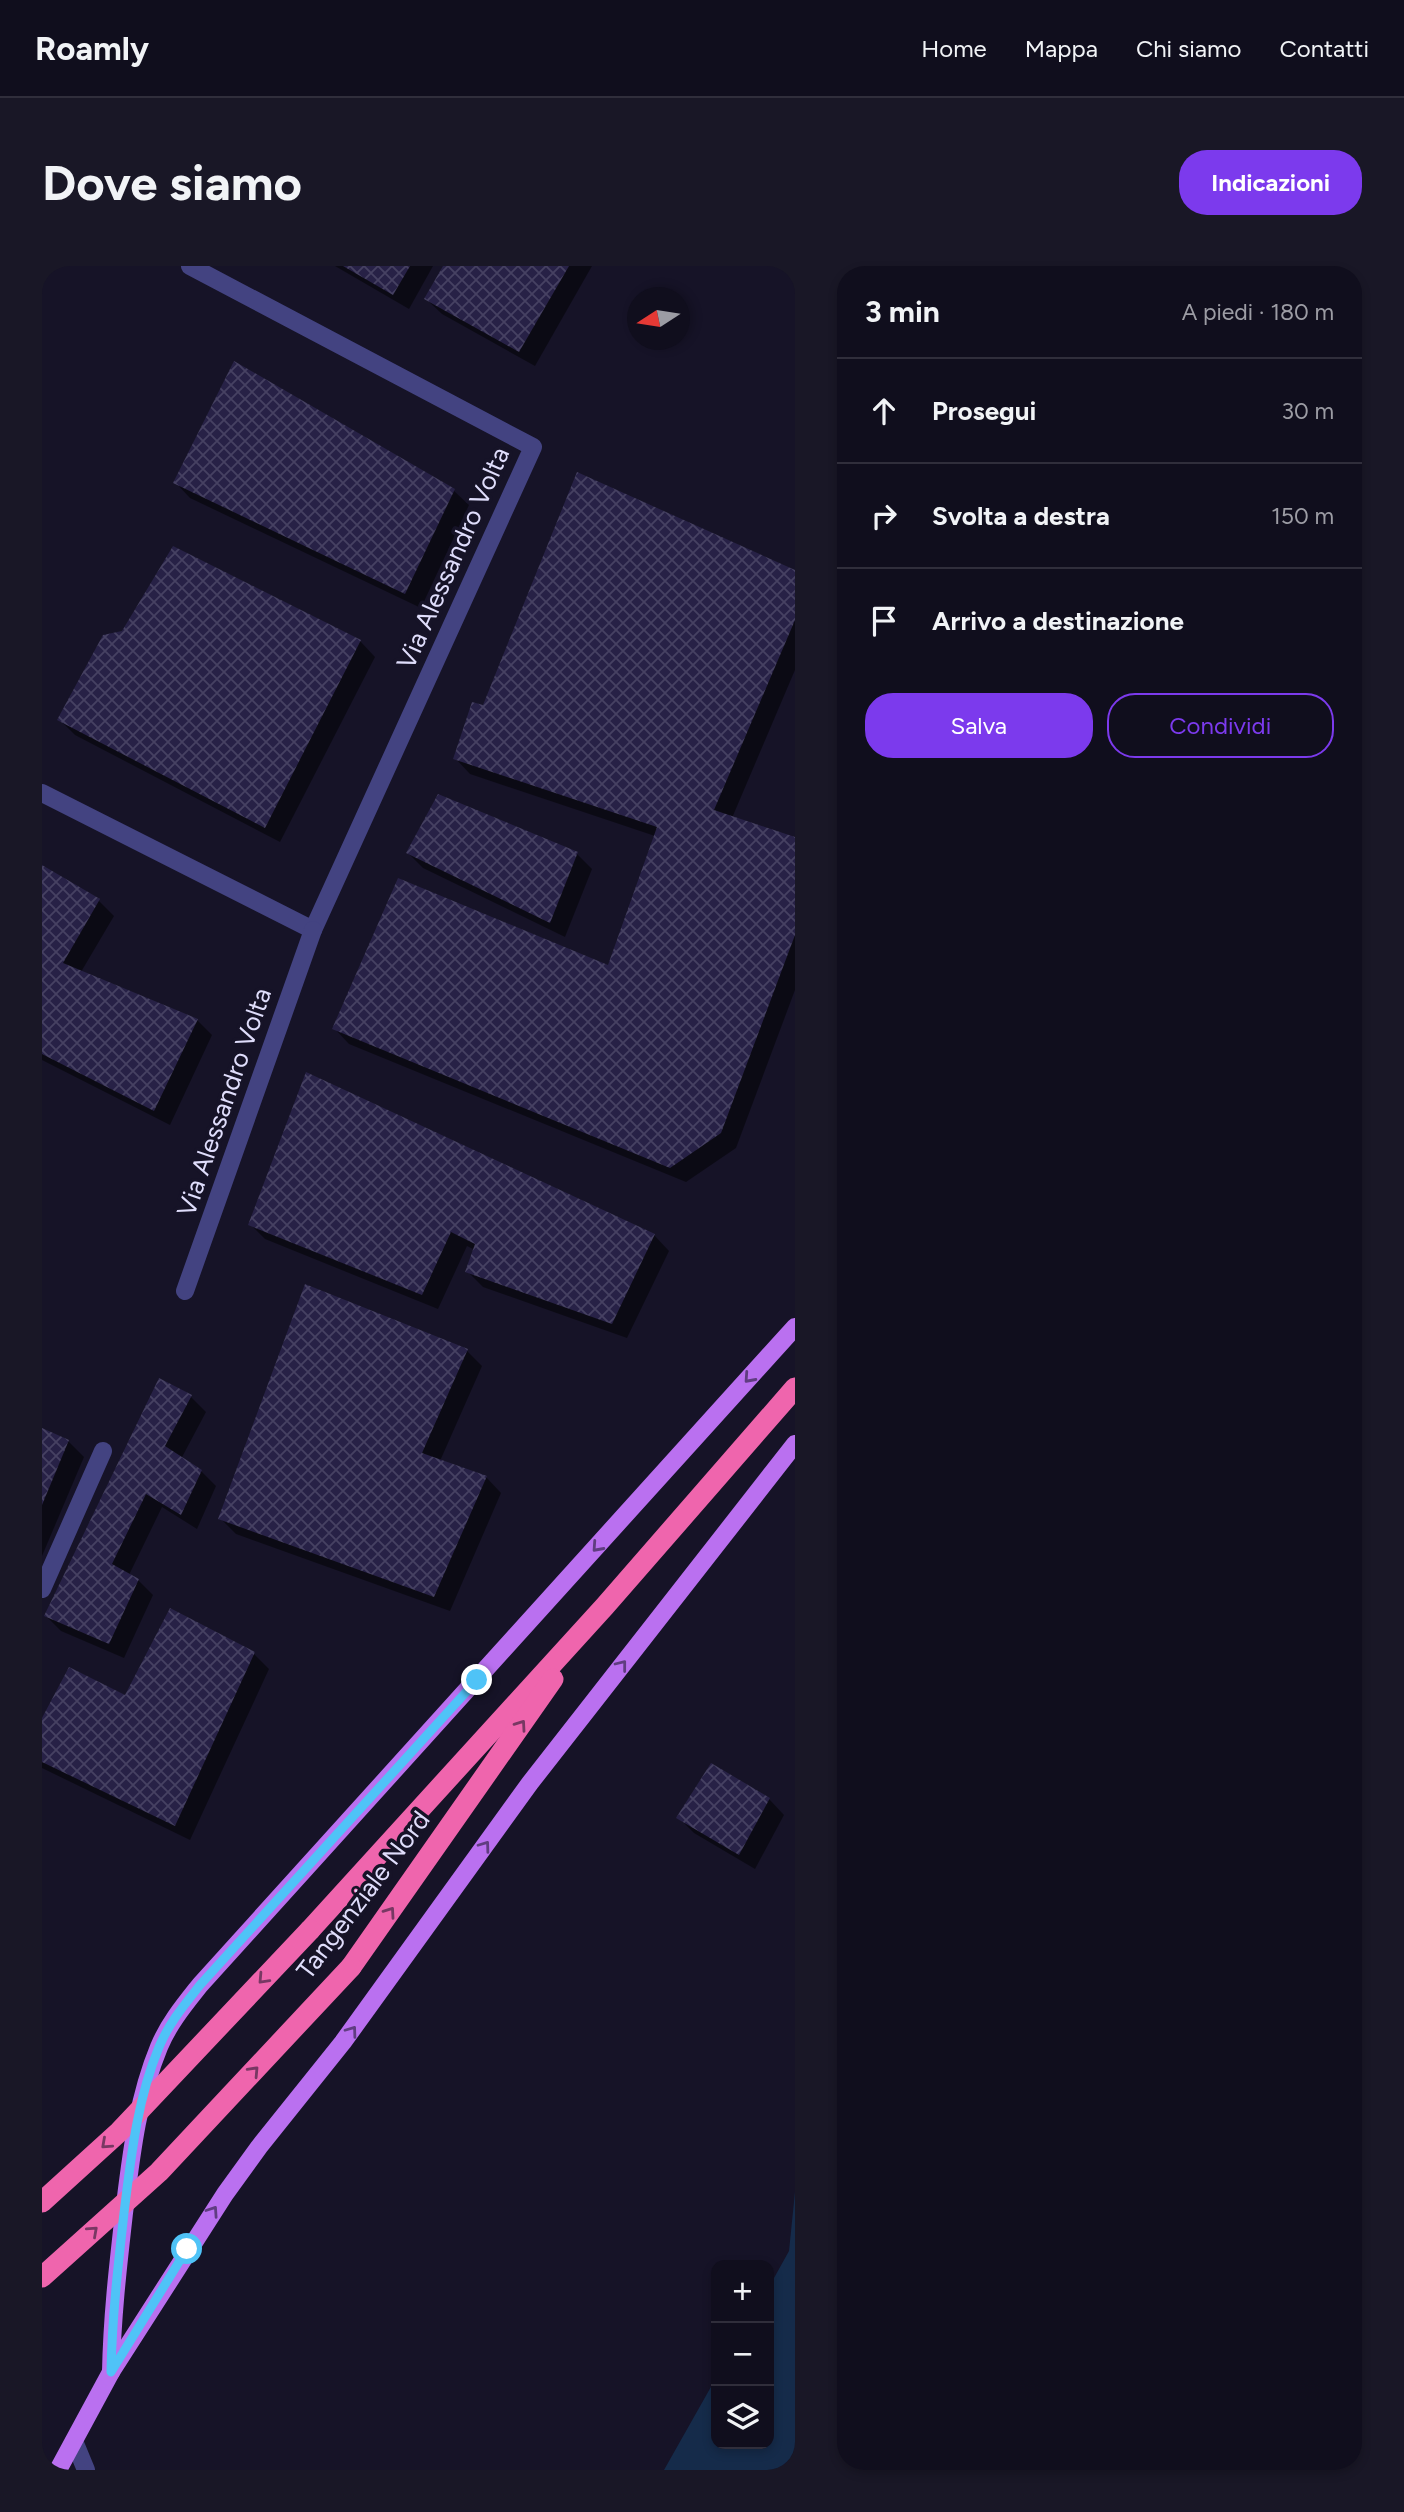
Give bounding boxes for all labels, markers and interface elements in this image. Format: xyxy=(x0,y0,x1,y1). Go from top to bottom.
text: Roamly xyxy=(35,29,149,68)
text: Home xyxy=(921,34,987,63)
text: Mappa xyxy=(1025,34,1098,63)
text: Chi siamo xyxy=(1136,34,1241,63)
text: Contatti xyxy=(1279,34,1369,63)
button: Indicazioni xyxy=(1179,150,1362,215)
text: Dove siamo xyxy=(42,153,302,212)
north arrow xyxy=(627,287,690,350)
text: 3 min xyxy=(865,293,940,330)
text: A piedi · 180 m xyxy=(1182,298,1334,326)
icon: ahead xyxy=(865,392,903,430)
text: Prosegui xyxy=(932,395,1036,427)
text: 30 m xyxy=(1281,397,1334,425)
street label: Via Alessandro Volta xyxy=(390,442,516,674)
icon: right xyxy=(865,497,903,535)
text: Svolta a destra xyxy=(932,500,1110,532)
text: 150 m xyxy=(1271,502,1334,530)
icon: arrive xyxy=(865,602,903,640)
text: Arrivo a destinazione xyxy=(932,605,1184,637)
button: Salva xyxy=(865,693,1093,758)
button: Condividi xyxy=(1107,693,1334,758)
street label: Via Alessandro Volta xyxy=(170,984,278,1220)
one-way arrow xyxy=(745,1370,757,1383)
one-way arrow xyxy=(593,1539,605,1552)
one-way arrow xyxy=(614,1660,627,1673)
route end xyxy=(461,1664,492,1695)
one-way arrow xyxy=(513,1720,525,1733)
street label: Tangenziale Nord xyxy=(289,1805,437,1985)
one-way arrow xyxy=(477,1841,489,1854)
one-way arrow xyxy=(382,1906,395,1919)
one-way arrow xyxy=(259,1971,272,1984)
one-way arrow xyxy=(343,2026,356,2038)
one-way arrow xyxy=(245,2066,258,2079)
one-way arrow xyxy=(101,2136,114,2148)
one-way arrow xyxy=(205,2206,217,2219)
one-way arrow xyxy=(85,2227,98,2239)
route start xyxy=(171,2233,202,2264)
map controls xyxy=(711,2260,774,2449)
button: + xyxy=(711,2260,774,2323)
button: − xyxy=(711,2323,774,2386)
button: layers xyxy=(711,2386,774,2449)

